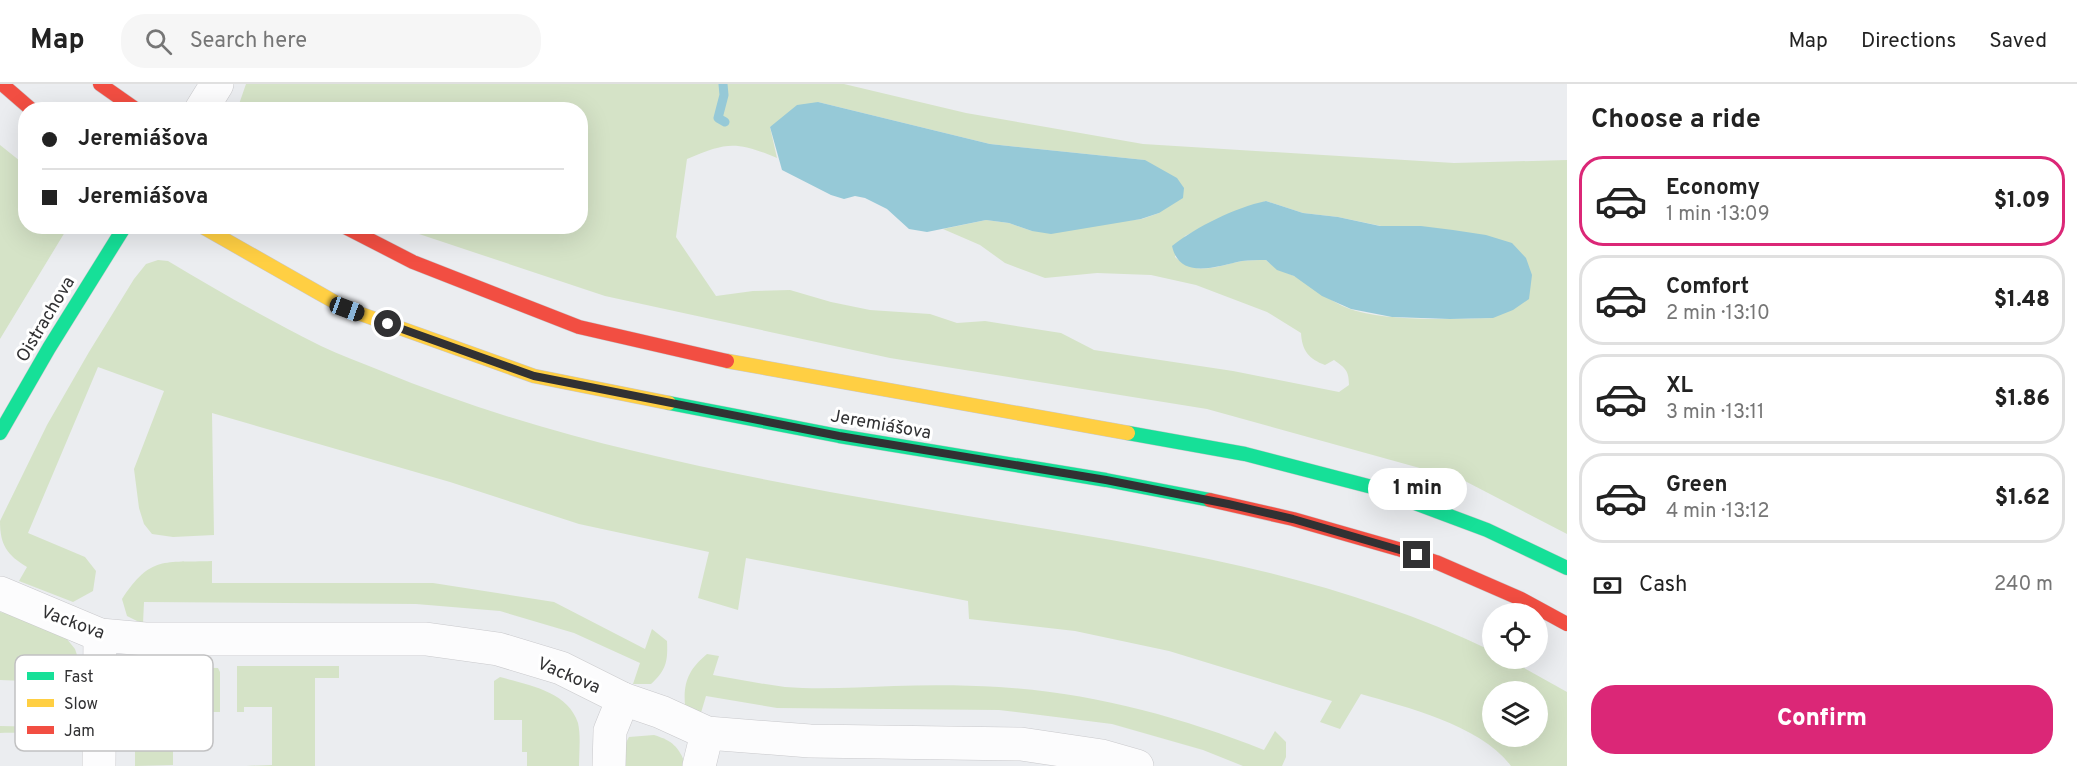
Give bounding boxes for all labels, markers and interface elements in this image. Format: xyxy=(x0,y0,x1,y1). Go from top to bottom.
search box xyxy=(121,14,541,68)
text: Map xyxy=(30,23,85,59)
icon: search xyxy=(142,25,175,58)
text: Search here xyxy=(190,28,307,55)
text: Map xyxy=(1788,28,1828,55)
text: Directions xyxy=(1861,28,1956,55)
text: Saved xyxy=(1989,28,2047,55)
text: Choose a ride xyxy=(1591,103,1761,137)
text: Jeremiášova xyxy=(78,126,208,153)
icon: car xyxy=(1594,174,1648,228)
text: Economy xyxy=(1666,175,1760,202)
text: Jeremiášova xyxy=(78,184,208,211)
text: $1.09 xyxy=(1994,188,2050,215)
text: 1 min · 13:09 xyxy=(1666,202,1770,228)
street label: Oistrachova xyxy=(12,273,81,367)
icon: car xyxy=(1594,273,1648,327)
text: Comfort xyxy=(1666,274,1749,301)
text: $1.48 xyxy=(1994,287,2050,314)
car xyxy=(327,294,367,324)
text: 2 min · 13:10 xyxy=(1666,301,1770,327)
route start xyxy=(374,310,401,337)
icon: car xyxy=(1594,372,1648,426)
text: XL xyxy=(1666,373,1693,400)
text: $1.86 xyxy=(1994,386,2050,413)
text: 3 min · 13:11 xyxy=(1666,400,1764,426)
street label: Jeremiášova xyxy=(829,405,933,446)
callout: 1 min xyxy=(1368,468,1466,510)
icon: car xyxy=(1594,471,1648,525)
text: Green xyxy=(1666,472,1728,499)
text: 1 min xyxy=(1393,476,1442,502)
text: $1.62 xyxy=(1995,485,2050,512)
text: 4 min · 13:12 xyxy=(1666,499,1770,525)
route end xyxy=(1403,541,1430,568)
icon: cash xyxy=(1591,569,1624,602)
text: Cash xyxy=(1639,572,1688,599)
text: 240 m xyxy=(1994,572,2053,598)
street label: Vackova xyxy=(37,601,108,646)
map controls xyxy=(1482,603,1548,747)
button: locate xyxy=(1482,603,1548,669)
street label: Vackova xyxy=(533,653,604,700)
legend xyxy=(15,655,213,751)
text: Fast xyxy=(64,668,94,688)
button: layers xyxy=(1482,681,1548,747)
button: Confirm xyxy=(1591,685,2053,754)
text: Slow xyxy=(64,695,98,715)
text: Jam xyxy=(64,722,95,742)

